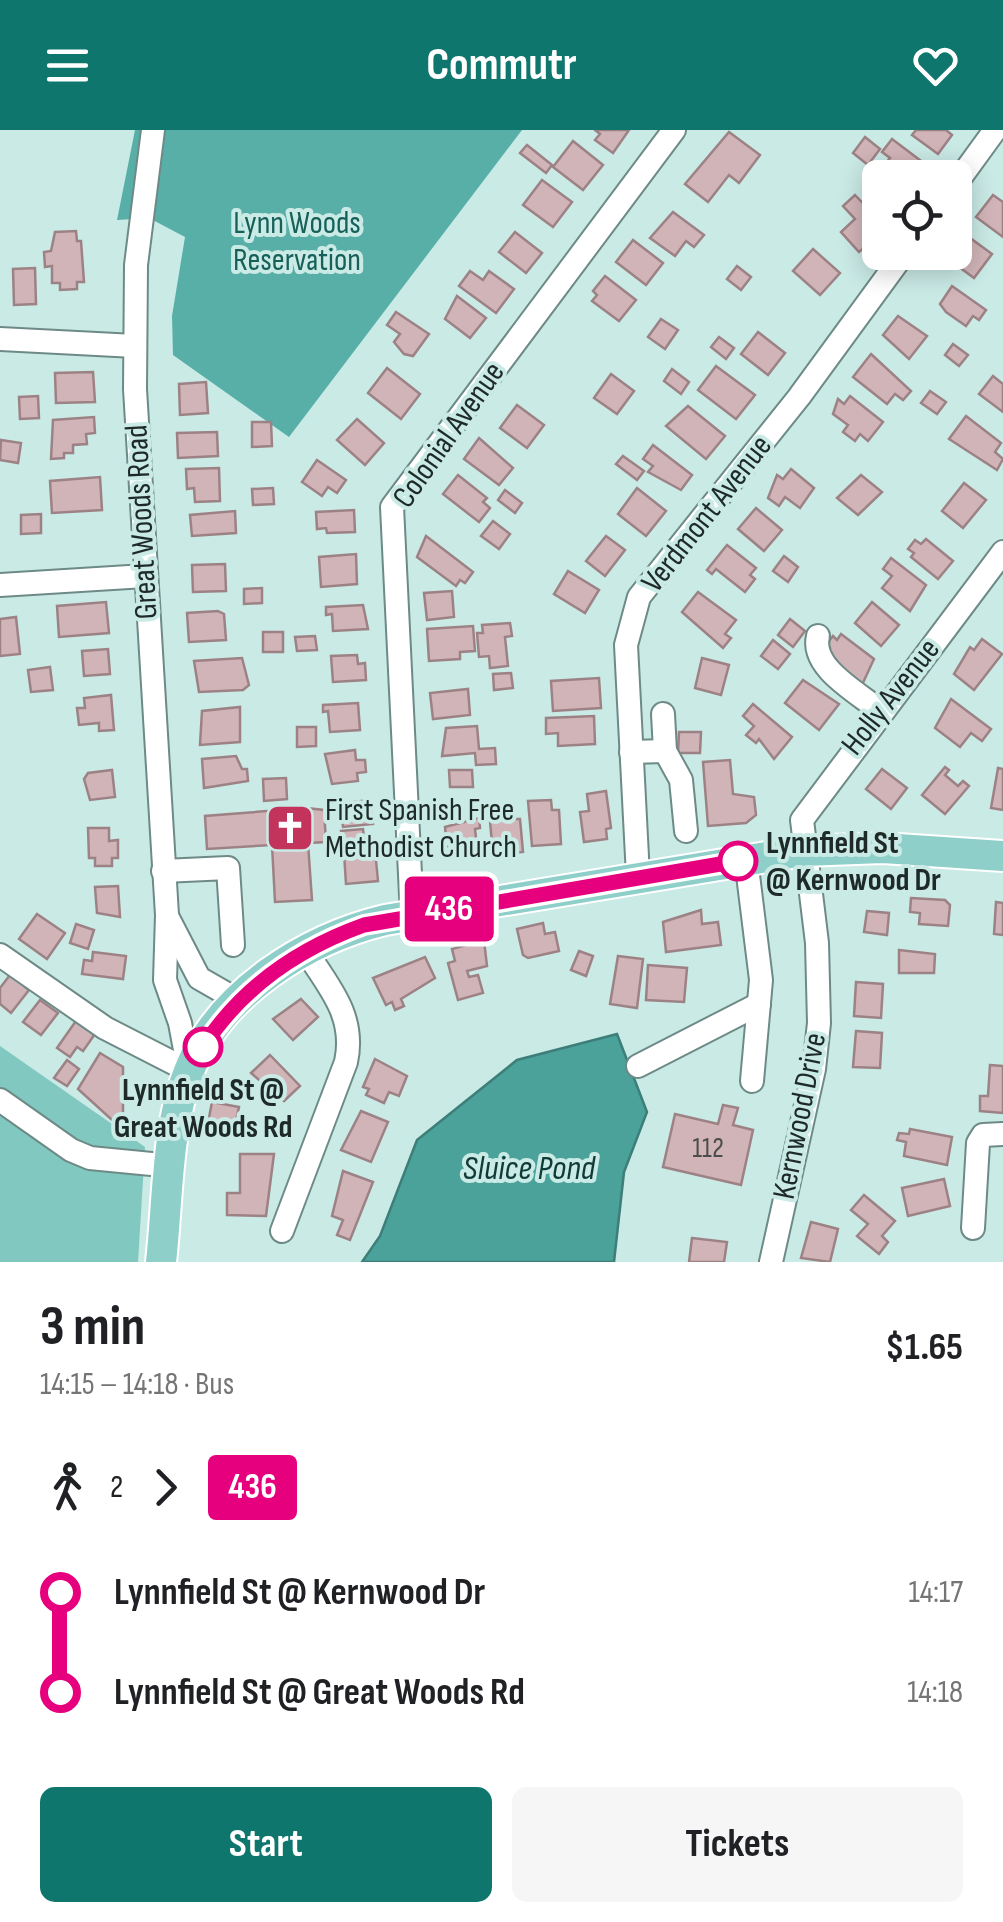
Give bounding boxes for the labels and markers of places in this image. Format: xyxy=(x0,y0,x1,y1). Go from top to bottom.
place label: First Spanish Free Methodist Church xyxy=(325,791,517,867)
church icon: First Spanish Free Methodist Church xyxy=(264,802,316,854)
place label: Lynnfield St @ Kernwood Dr xyxy=(766,824,941,900)
marker: Lynnfield St @ Kernwood Dr xyxy=(719,842,757,880)
marker: Lynnfield St @ Great Woods Rd xyxy=(184,1028,222,1066)
place label: Lynnfield St @ Great Woods Rd xyxy=(114,1071,292,1147)

